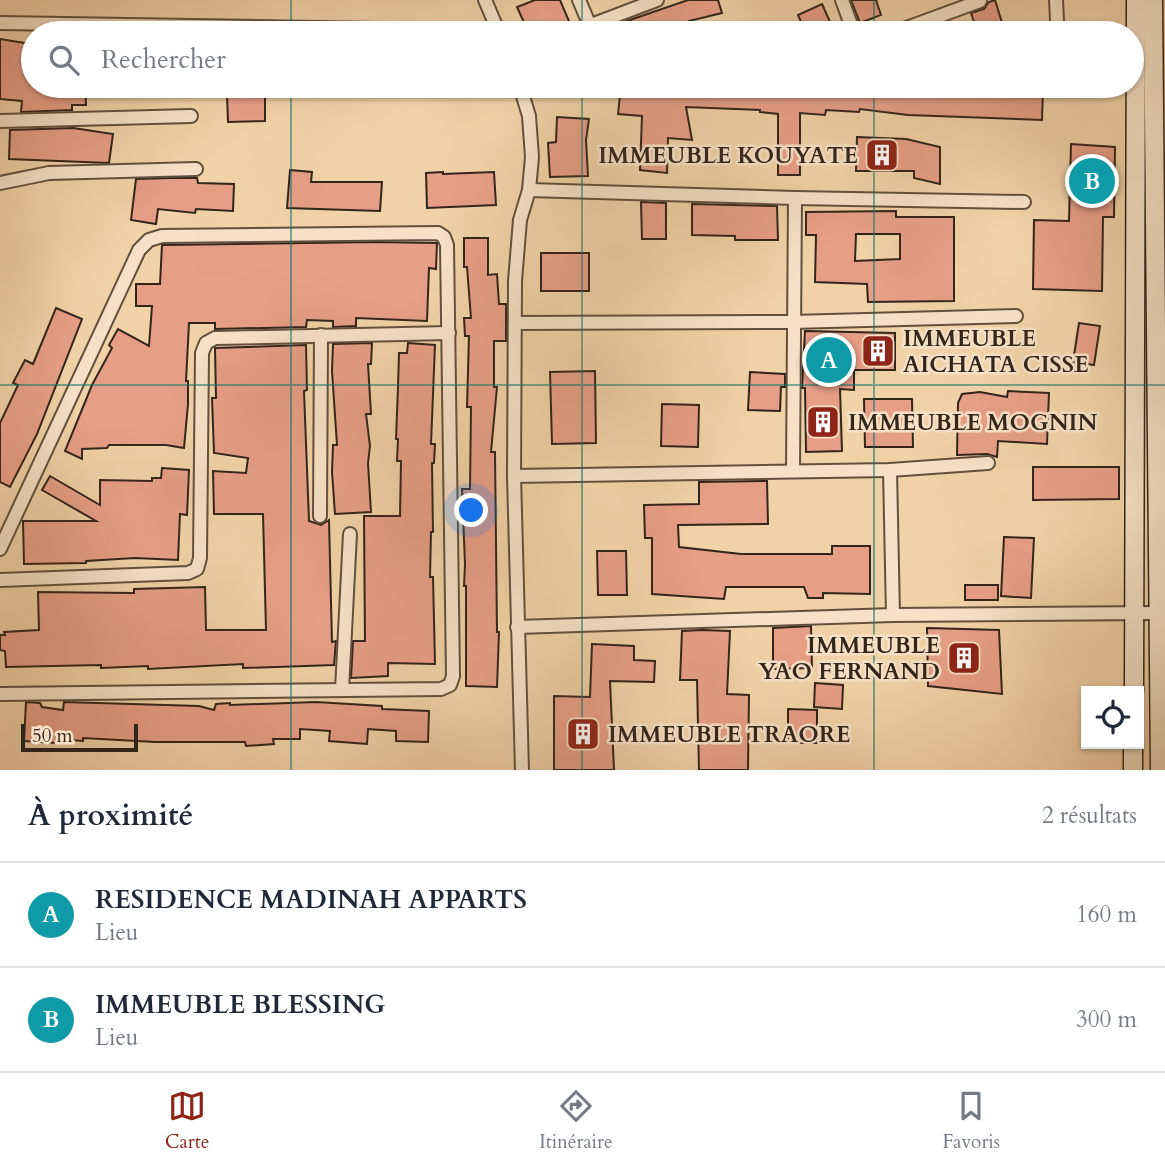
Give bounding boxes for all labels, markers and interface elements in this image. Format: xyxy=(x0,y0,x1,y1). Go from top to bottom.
search box xyxy=(21,21,1144,98)
icon: search xyxy=(45,41,83,79)
text: Rechercher xyxy=(101,42,226,77)
building icon: IMMEUBLE KOUYATE xyxy=(863,136,901,174)
place label: IMMEUBLE KOUYATE xyxy=(598,140,858,171)
pin: B xyxy=(1069,155,1115,207)
place label: IMMEUBLE AICHATA CISSE xyxy=(903,323,1089,380)
building icon: IMMEUBLE AICHATA CISSE xyxy=(859,332,897,370)
pin: A xyxy=(806,334,852,386)
building icon: IMMEUBLE MOGNIN xyxy=(804,403,842,441)
place label: IMMEUBLE MOGNIN xyxy=(848,407,1097,438)
your location xyxy=(454,493,488,527)
place label: IMMEUBLE YAO FERNAND xyxy=(758,630,940,687)
building icon: IMMEUBLE YAO FERNAND xyxy=(945,639,983,677)
map controls xyxy=(1081,686,1144,749)
button: locate xyxy=(1081,686,1144,749)
building icon: IMMEUBLE TRAORE xyxy=(564,715,602,753)
place label: IMMEUBLE TRAORE xyxy=(608,719,850,750)
scale bar xyxy=(21,721,138,753)
text: 50 m xyxy=(32,723,73,749)
text: À proximité xyxy=(28,795,193,836)
text: 2 résultats xyxy=(1042,800,1137,831)
text: RESIDENCE MADINAH APPARTS xyxy=(95,882,527,917)
text: A xyxy=(42,899,60,930)
text: 160 m xyxy=(1076,899,1137,930)
text: Lieu xyxy=(95,917,138,948)
text: IMMEUBLE BLESSING xyxy=(95,987,386,1022)
text: B xyxy=(43,1004,59,1035)
text: 300 m xyxy=(1076,1004,1137,1035)
text: Lieu xyxy=(95,1022,138,1053)
tab: Carte xyxy=(165,1087,209,1155)
tab: Itinéraire xyxy=(539,1087,613,1155)
tab: Favoris xyxy=(942,1087,1000,1155)

